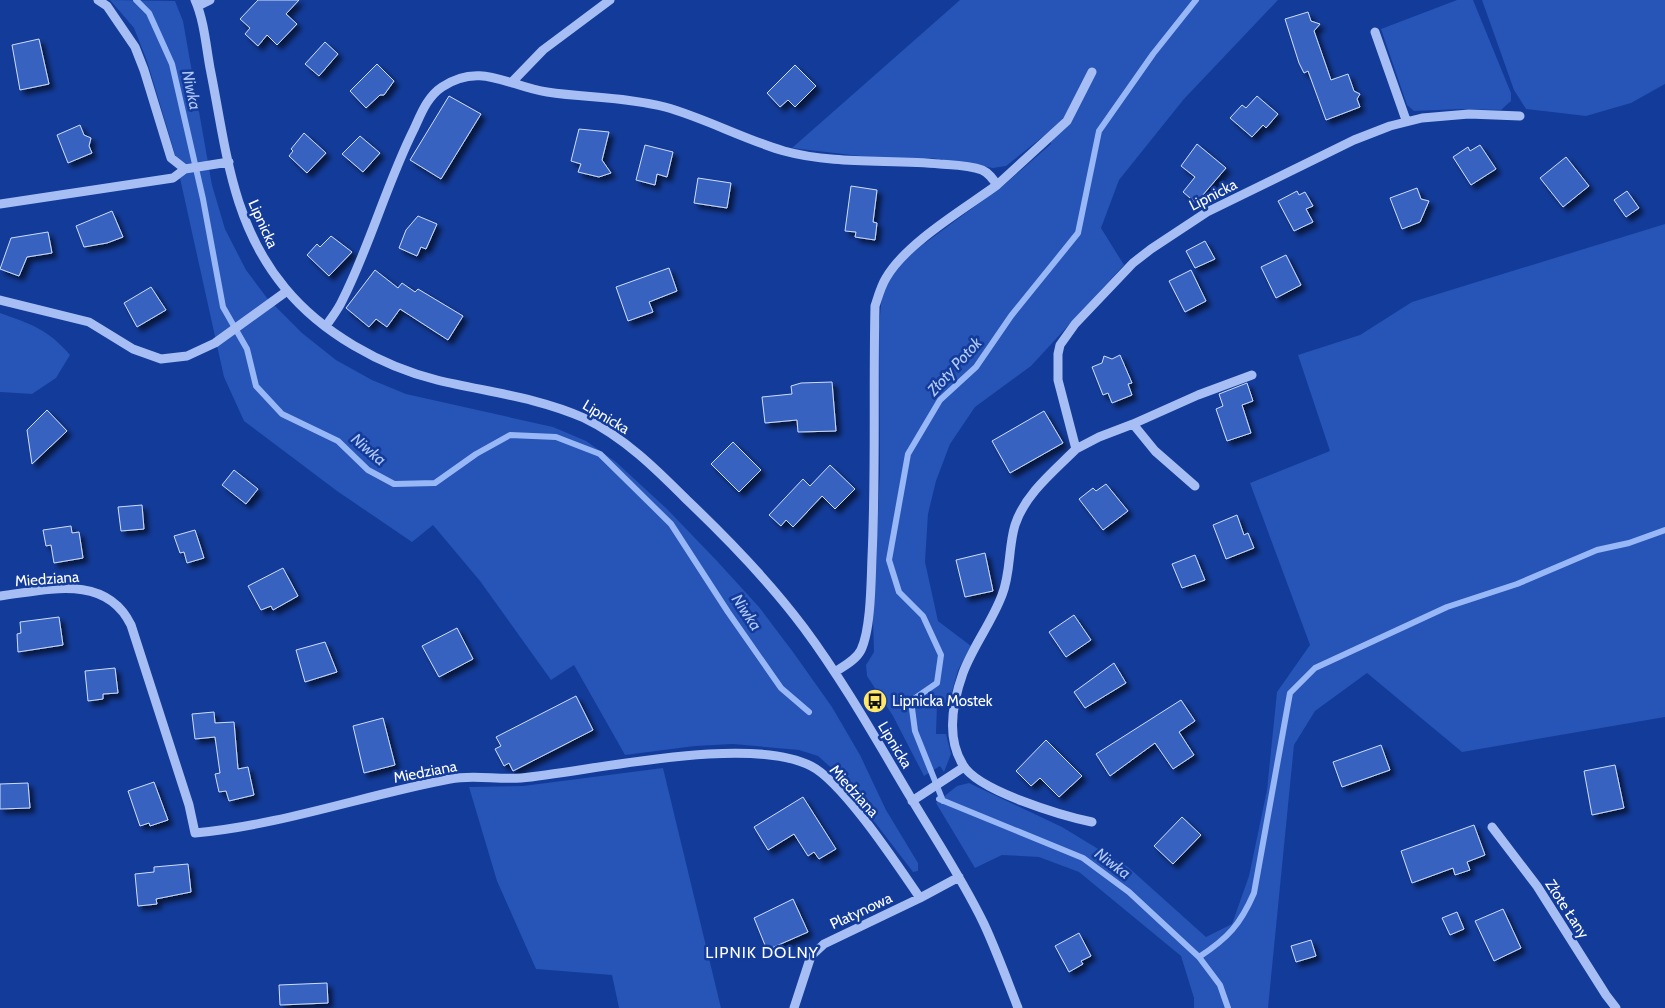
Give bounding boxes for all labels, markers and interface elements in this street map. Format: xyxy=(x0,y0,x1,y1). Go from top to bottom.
water label: Niwka xyxy=(178,69,205,112)
street label: Lipnicka xyxy=(1186,175,1241,215)
street label: Lipnicka xyxy=(244,197,282,252)
water label: Złoty Potok xyxy=(923,332,986,400)
street label: Lipnicka xyxy=(579,396,633,438)
water label: Niwka xyxy=(347,429,390,469)
street label: Miedziana xyxy=(14,568,80,590)
water label: Niwka xyxy=(728,590,766,634)
bus stop icon: Lipnicka Mostek xyxy=(862,688,888,714)
place label: Lipnicka Mostek xyxy=(892,692,993,710)
street label: Lipnicka xyxy=(874,718,916,772)
street label: Miedziana xyxy=(392,757,459,787)
street label: Miedziana xyxy=(826,761,883,821)
water label: Niwka xyxy=(1091,844,1134,883)
street label: Złote Łany xyxy=(1541,876,1593,942)
street label: Platynowa xyxy=(827,888,896,933)
district label: LIPNIK DOLNY xyxy=(705,943,819,962)

